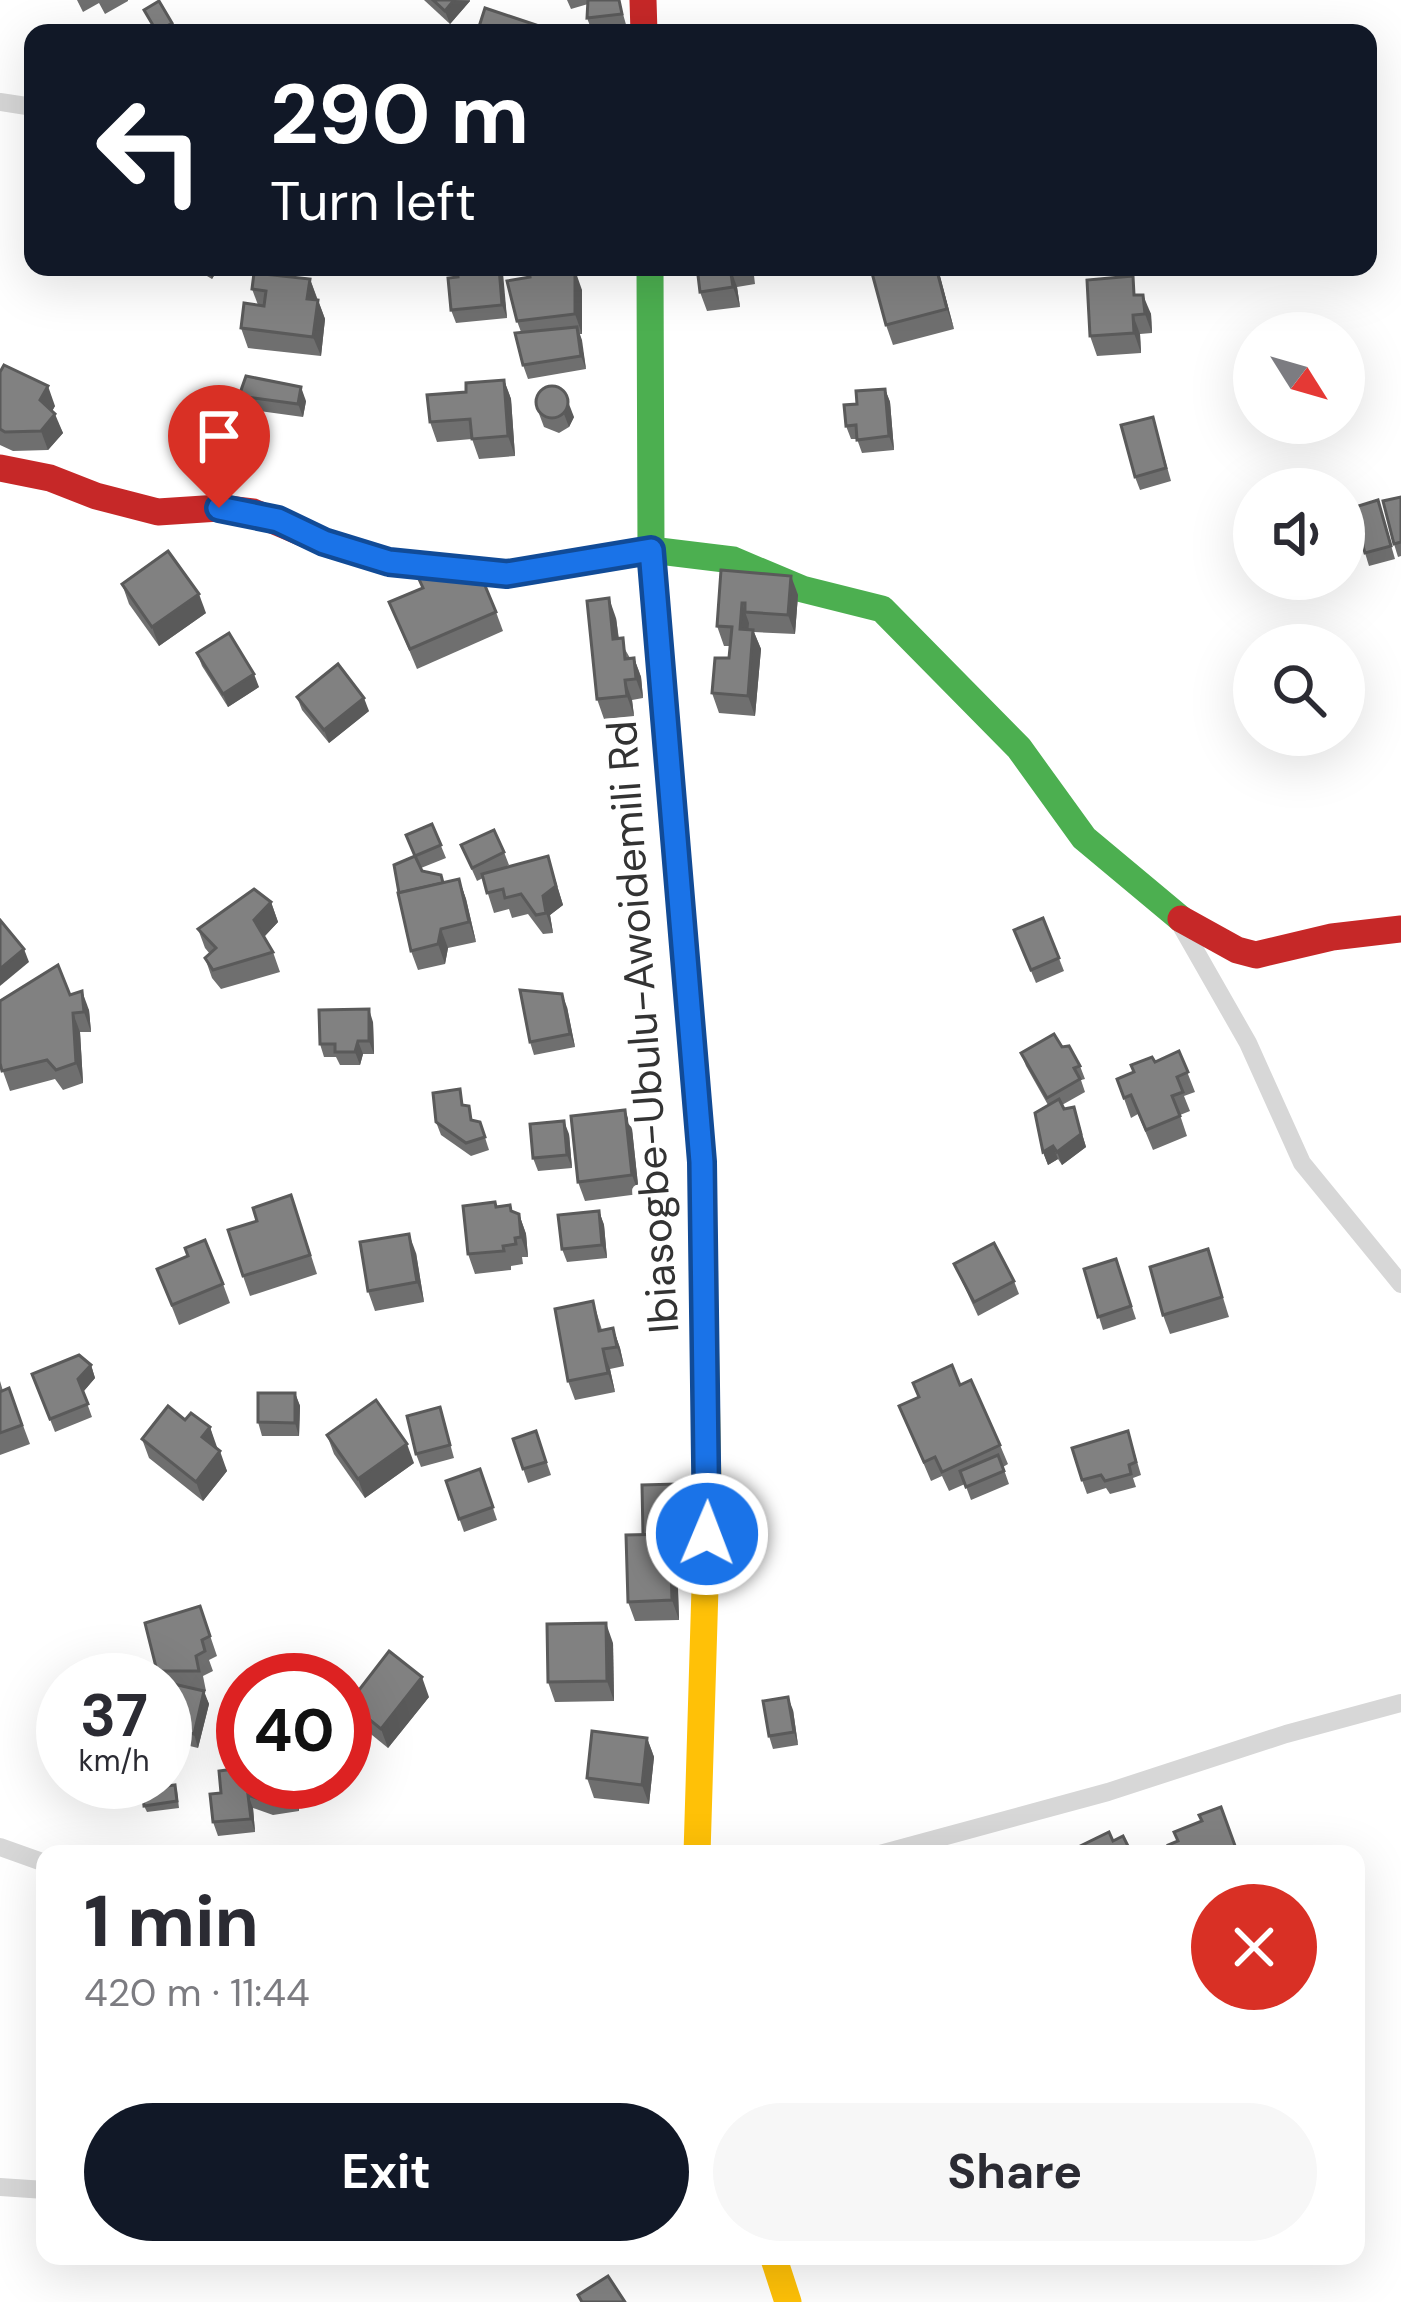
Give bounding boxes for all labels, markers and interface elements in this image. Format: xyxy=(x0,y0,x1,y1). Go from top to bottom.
text: 290 m xyxy=(270,60,529,169)
icon: left xyxy=(72,72,228,228)
text: Turn left xyxy=(270,166,476,237)
north arrow xyxy=(1233,312,1365,444)
map controls xyxy=(1233,312,1365,756)
pin xyxy=(168,385,270,508)
icon: arrive xyxy=(186,403,252,469)
button: sound xyxy=(1233,468,1365,600)
button: search xyxy=(1233,624,1365,756)
street label: Ibiasogbe-Ubulu-Awoidemili Rd xyxy=(594,719,691,1335)
position arrow xyxy=(644,1471,770,1597)
speed limit sign: 40 xyxy=(216,1653,372,1809)
text: 37 xyxy=(80,1676,148,1755)
text: km/h xyxy=(79,1741,149,1780)
text: 1 min xyxy=(84,1875,259,1968)
button: close xyxy=(1191,1884,1317,2010)
text: 420 m · 11:44 xyxy=(84,1967,310,2018)
button: Exit xyxy=(84,2103,689,2241)
button: Share xyxy=(713,2103,1317,2241)

